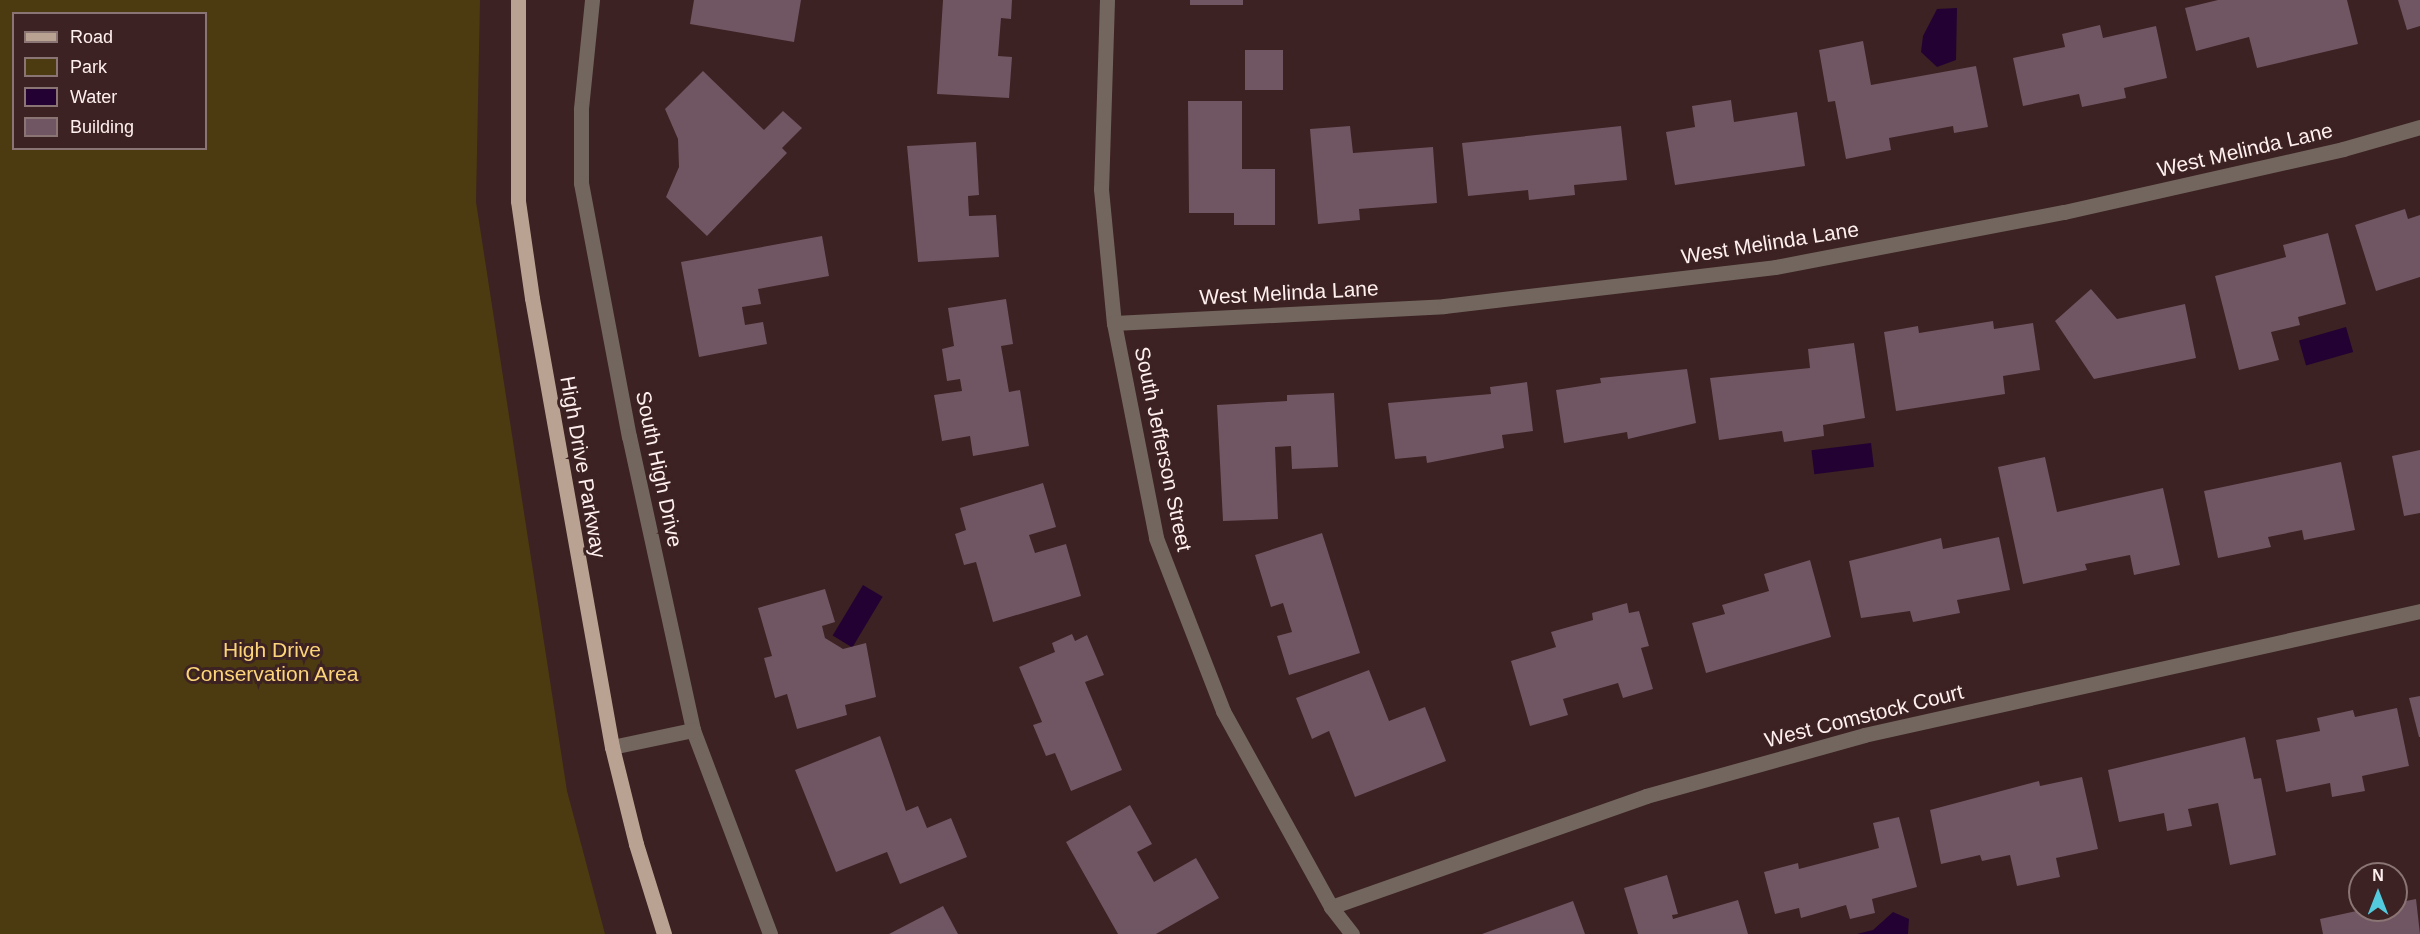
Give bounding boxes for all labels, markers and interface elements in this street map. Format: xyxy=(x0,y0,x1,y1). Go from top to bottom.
legend xyxy=(12,12,207,150)
text: Road xyxy=(70,27,113,47)
text: Park xyxy=(70,57,107,77)
text: Water xyxy=(70,87,117,107)
text: Building xyxy=(70,117,134,137)
street label: West Melinda Lane xyxy=(2155,118,2335,182)
street label: West Melinda Lane xyxy=(1679,217,1861,269)
street label: West Melinda Lane xyxy=(1199,276,1379,310)
street label: South Jefferson Street xyxy=(1129,344,1197,554)
street label: High Drive Parkway xyxy=(555,374,611,560)
street label: South High Drive xyxy=(630,389,688,549)
park label: High Drive Conservation Area xyxy=(185,637,359,687)
street label: West Comstock Court xyxy=(1762,679,1966,753)
north arrow xyxy=(2348,862,2408,922)
text: N xyxy=(2372,867,2384,884)

